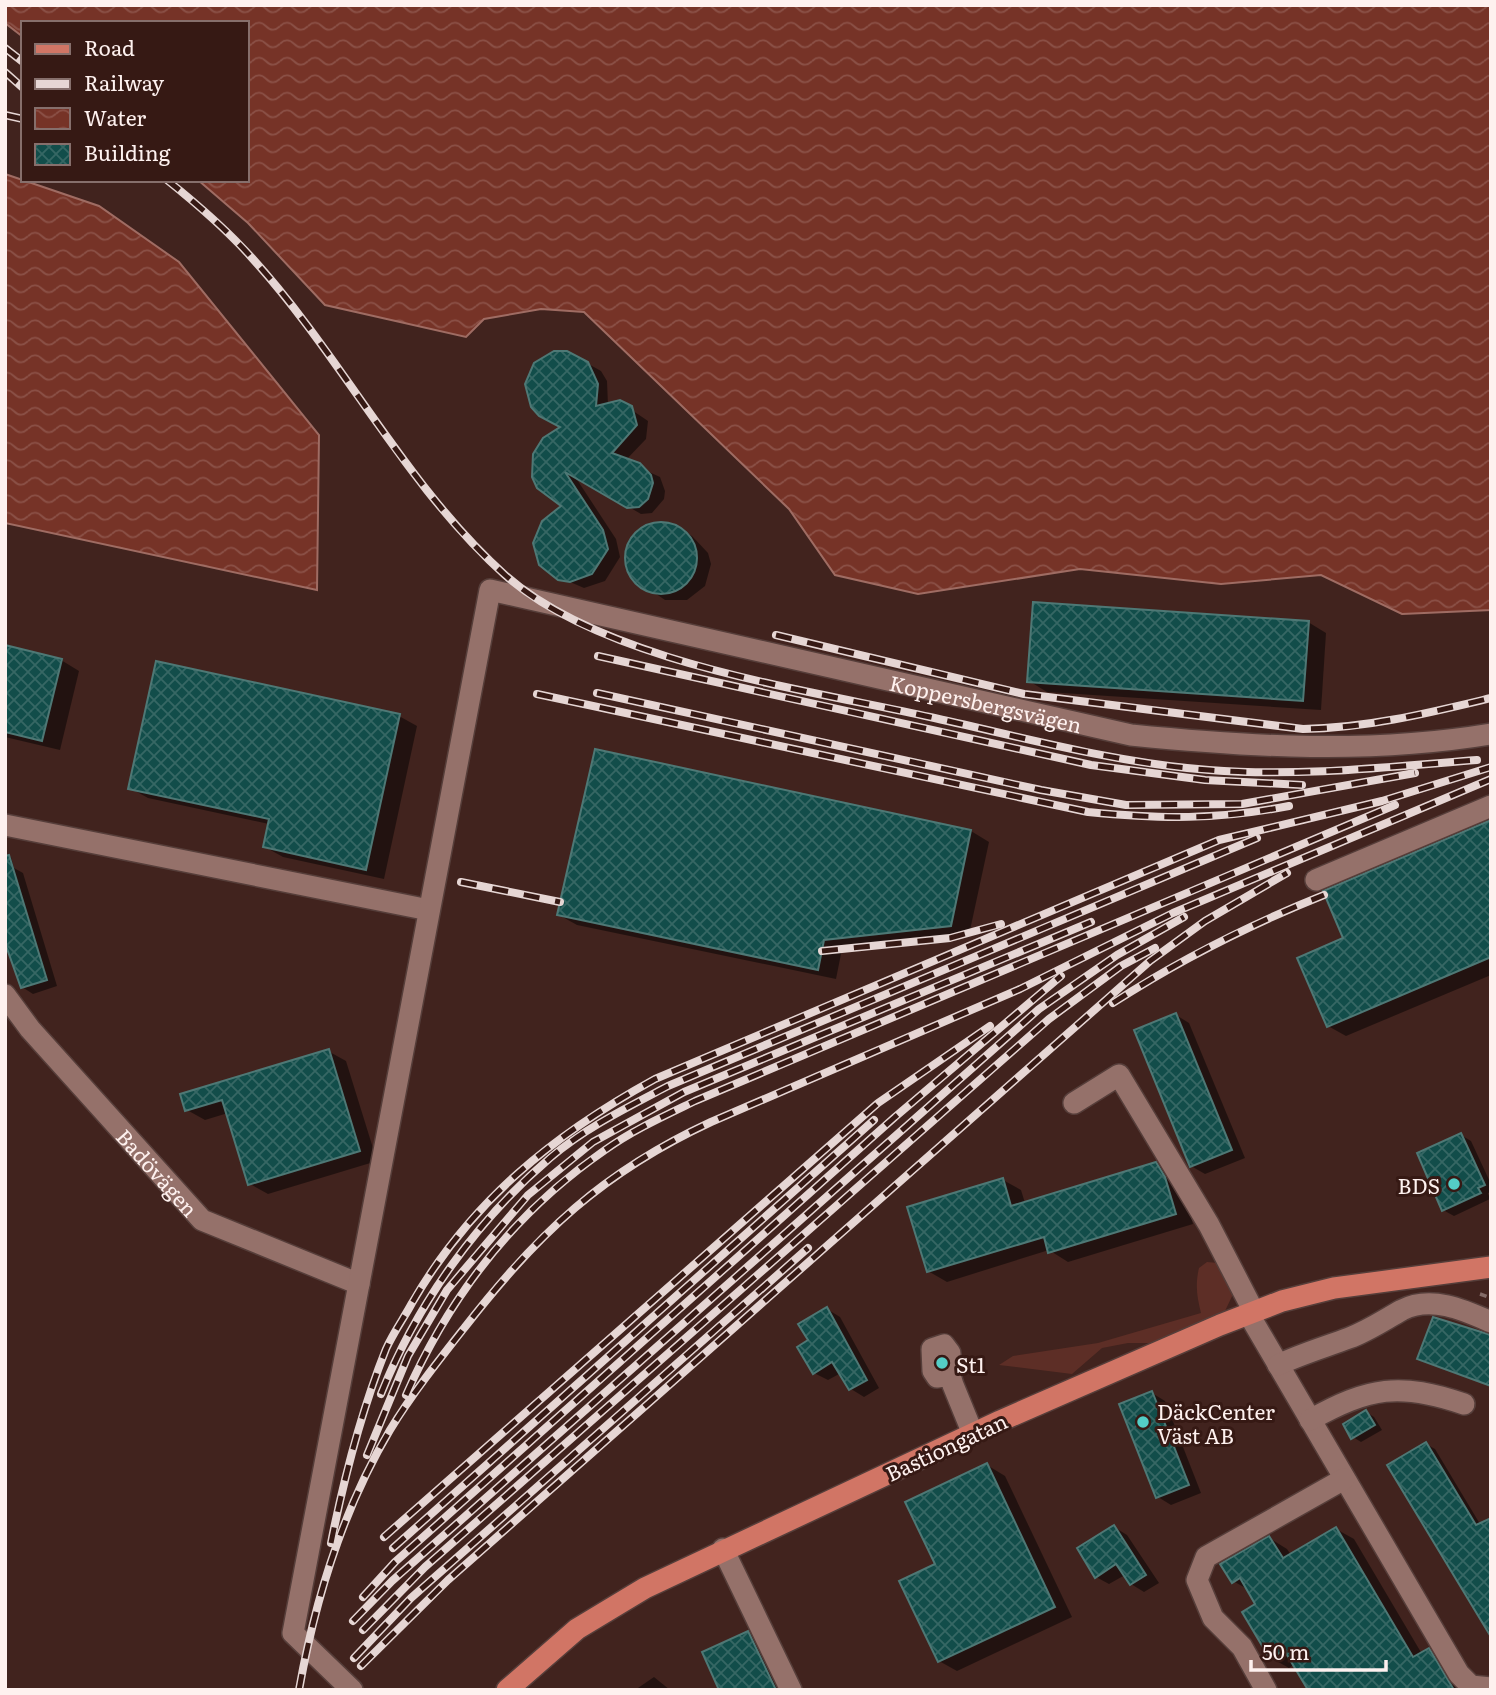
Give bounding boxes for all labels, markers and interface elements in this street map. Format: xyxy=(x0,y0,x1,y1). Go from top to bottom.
legend xyxy=(21,21,248,182)
text: Road xyxy=(84,31,135,62)
text: Railway xyxy=(84,66,165,97)
text: Water xyxy=(84,101,146,132)
text: Building xyxy=(84,136,171,167)
street label: Koppersbergsvägen xyxy=(887,665,1085,739)
street label: Badövägen xyxy=(110,1121,206,1223)
place label: BDS xyxy=(1398,1169,1440,1200)
marker: BDS xyxy=(1446,1176,1462,1192)
place label: St1 xyxy=(956,1348,986,1379)
marker: St1 xyxy=(934,1355,950,1371)
place label: DäckCenter Väst AB xyxy=(1157,1395,1275,1450)
street label: Bastiongatan xyxy=(880,1404,1012,1488)
marker: DäckCenter Väst AB xyxy=(1135,1414,1151,1430)
scale bar xyxy=(1251,1628,1386,1672)
text: 50 m xyxy=(1262,1635,1309,1666)

